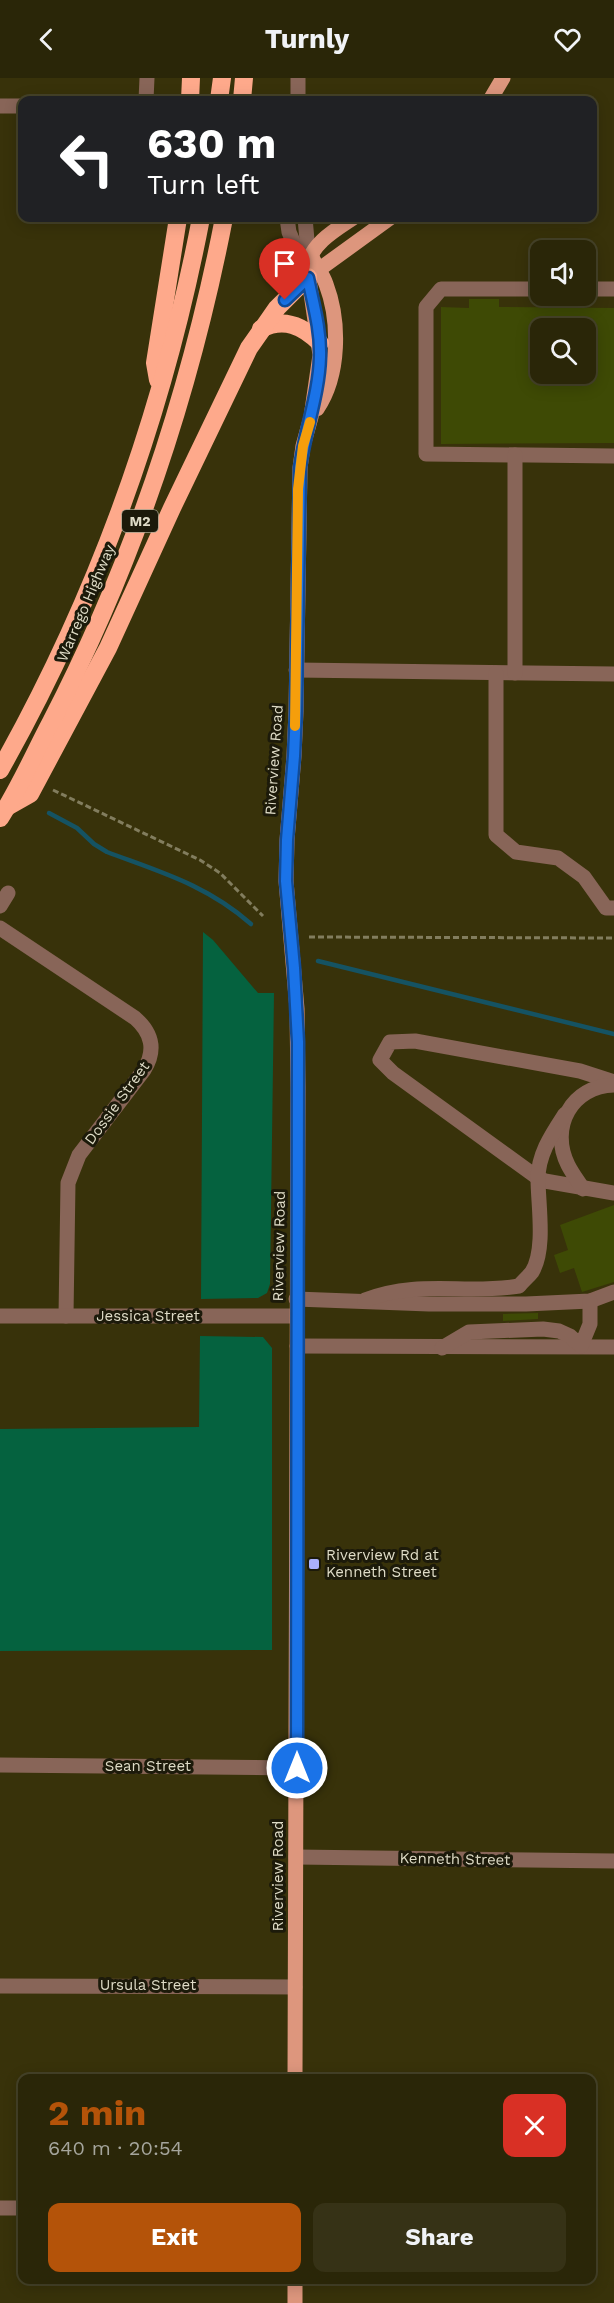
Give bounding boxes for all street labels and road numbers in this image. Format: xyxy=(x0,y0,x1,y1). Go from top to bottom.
road number: M2 xyxy=(122,510,158,532)
street label: Warrego Highway xyxy=(53,542,119,664)
street label: Riverview Road xyxy=(261,704,287,816)
street label: Dossie Street xyxy=(81,1057,154,1148)
street label: Riverview Road xyxy=(269,1191,289,1301)
street label: Jessica Street xyxy=(96,1307,201,1325)
street label: Sean Street xyxy=(105,1757,192,1775)
street label: Riverview Road xyxy=(269,1821,287,1931)
street label: Kenneth Street xyxy=(399,1849,511,1869)
street label: Ursula Street xyxy=(100,1976,197,1994)

